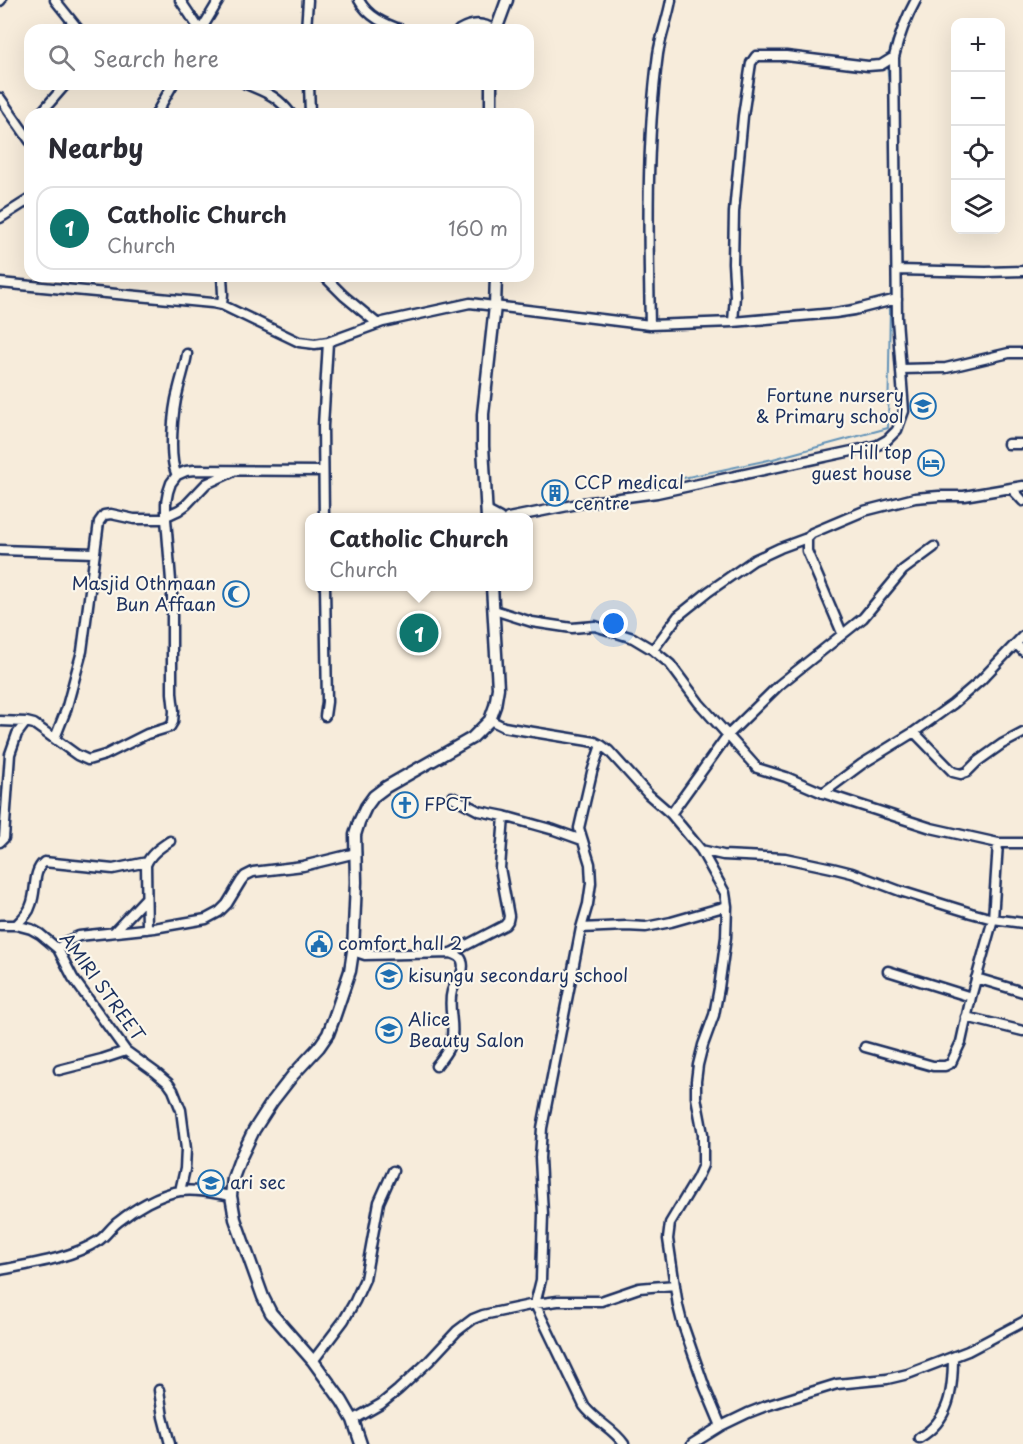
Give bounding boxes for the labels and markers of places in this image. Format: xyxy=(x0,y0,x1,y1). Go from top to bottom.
place label: Fortune nursery & Primary school xyxy=(756,381,904,429)
school or university icon: Fortune nursery & Primary school xyxy=(908,391,938,421)
place label: Hill top guest house xyxy=(811,438,912,486)
hotel icon: Hill top guest house xyxy=(916,448,946,478)
place label: CCP medical centre xyxy=(574,468,684,516)
building icon: CCP medical centre xyxy=(540,478,570,508)
place label: Masjid Othmaan Bun Affaan xyxy=(72,569,216,617)
mosque icon: Masjid Othmaan Bun Affaan xyxy=(221,579,251,609)
pin: 1 xyxy=(400,610,438,656)
church icon: FPCT xyxy=(390,790,420,820)
place label: FPCT xyxy=(424,790,472,817)
public building icon: comfort hall 2 xyxy=(304,929,334,959)
place label: comfort hall 2 xyxy=(338,929,463,956)
school or university icon: kisungu secondary school xyxy=(374,961,404,991)
place label: kisungu secondary school xyxy=(408,961,628,988)
place label: Alice Beauty Salon xyxy=(408,1005,524,1053)
school or university icon: Alice Beauty Salon xyxy=(374,1015,404,1045)
school or university icon: ari sec xyxy=(196,1168,226,1198)
place label: ari sec xyxy=(230,1168,286,1195)

